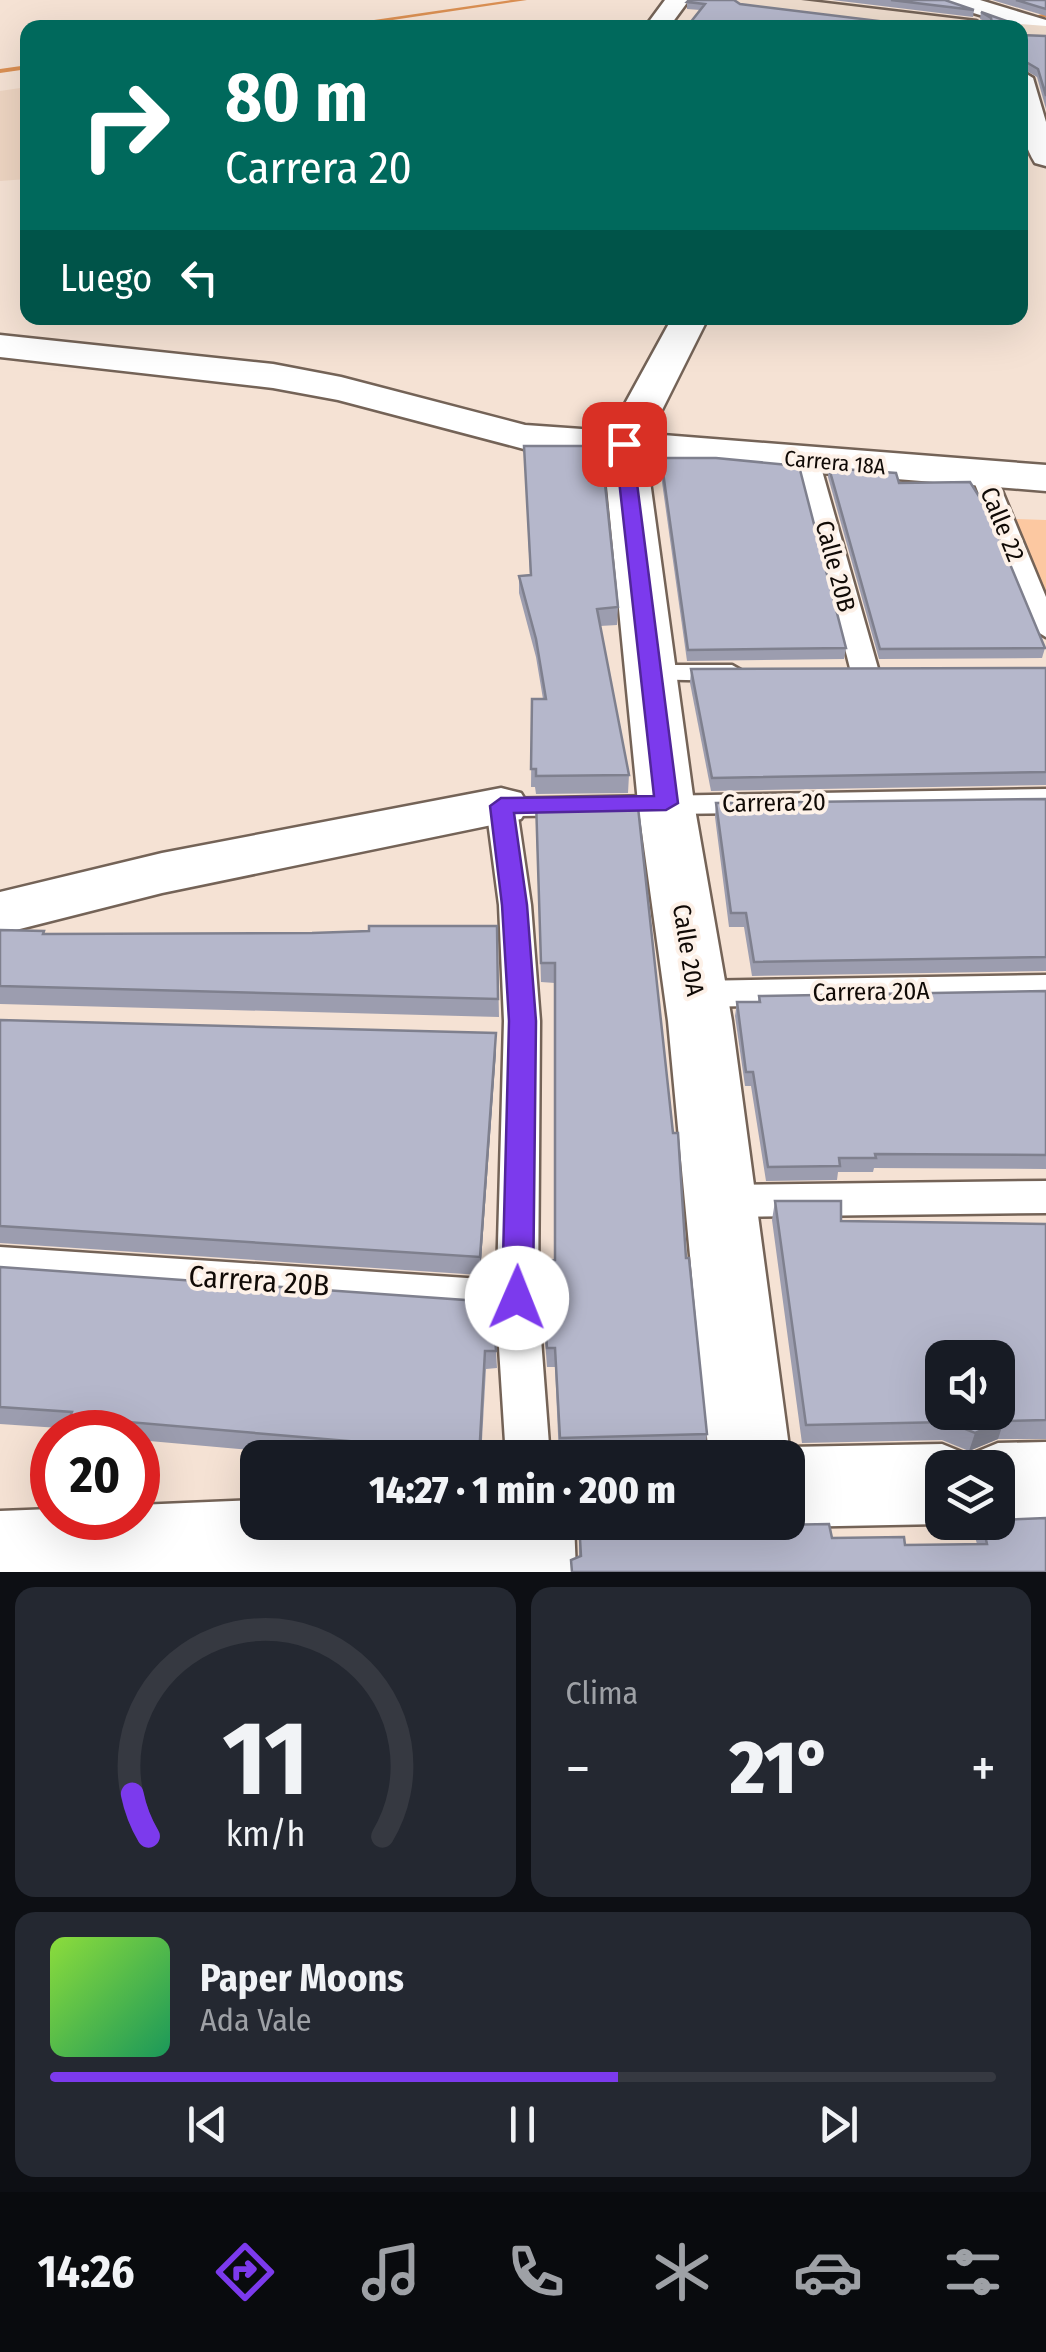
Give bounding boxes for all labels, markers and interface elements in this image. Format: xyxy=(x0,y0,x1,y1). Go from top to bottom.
text: 80 m xyxy=(225,56,368,140)
icon: right xyxy=(60,60,190,190)
text: Carrera 20 xyxy=(225,141,412,195)
icon: left xyxy=(172,250,227,305)
text: Luego xyxy=(60,255,152,301)
pin xyxy=(582,402,667,487)
icon: arrive xyxy=(597,417,652,472)
street label: Carrera 18A xyxy=(783,445,887,480)
street label: Calle 22 xyxy=(974,483,1031,566)
street label: Calle 20B xyxy=(808,517,862,615)
street label: Carrera 20 xyxy=(722,787,826,819)
street label: Calle 20A xyxy=(666,902,710,998)
street label: Carrera 20A xyxy=(812,976,930,1008)
position arrow xyxy=(465,1246,569,1350)
street label: Carrera 20B xyxy=(187,1258,331,1304)
map controls xyxy=(925,1340,1015,1540)
button: sound xyxy=(925,1340,1015,1430)
speed limit sign: 20 xyxy=(30,1410,160,1540)
button: layers xyxy=(925,1450,1015,1540)
text: 14:27 · 1 min · 200 m xyxy=(369,1467,676,1513)
text: Clima xyxy=(566,1674,638,1712)
text: 11 xyxy=(222,1697,308,1822)
text: 21° xyxy=(730,1723,831,1813)
text: − xyxy=(566,1736,590,1802)
text: + xyxy=(971,1736,996,1802)
text: km/h xyxy=(225,1813,305,1855)
text: Paper Moons xyxy=(200,1955,404,2001)
text: Ada Vale xyxy=(200,2001,312,2039)
icon: previous xyxy=(180,2097,235,2152)
icon: pause xyxy=(495,2097,550,2152)
icon: next xyxy=(811,2097,866,2152)
icon: directions xyxy=(210,2237,280,2307)
icon: music xyxy=(356,2237,426,2307)
icon: phone xyxy=(501,2237,571,2307)
icon: climate xyxy=(647,2237,717,2307)
icon: car xyxy=(793,2237,863,2307)
icon: filters xyxy=(938,2237,1008,2307)
text: 14:26 xyxy=(38,2245,135,2299)

